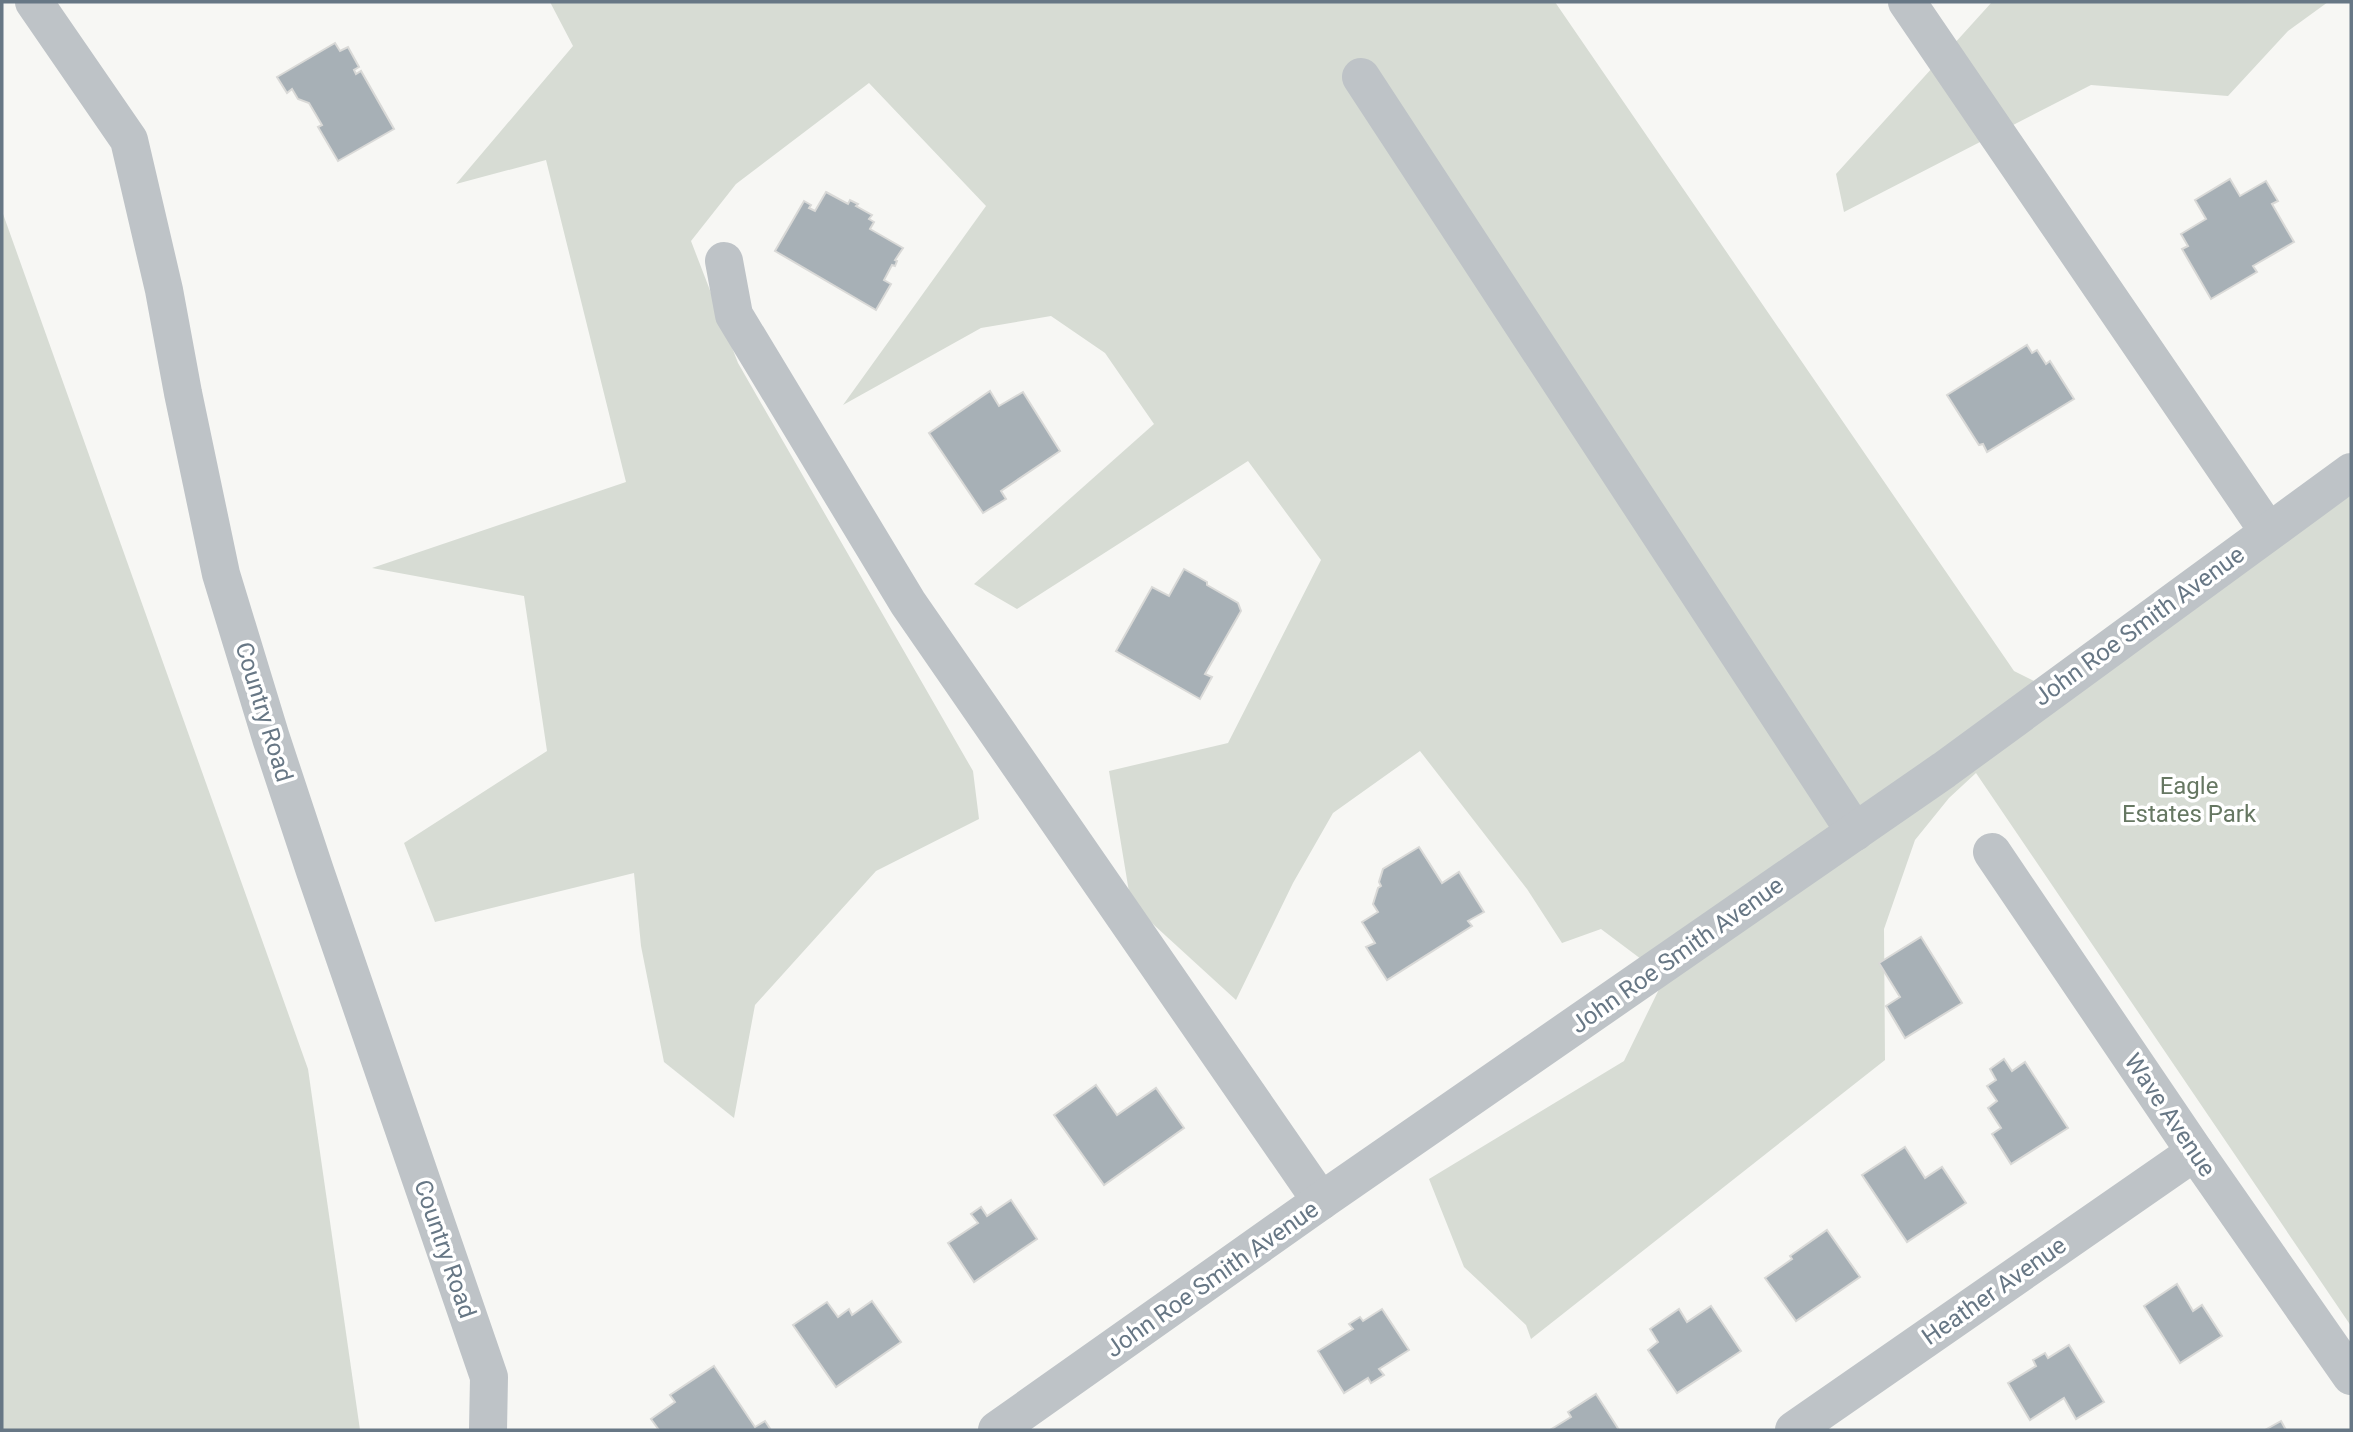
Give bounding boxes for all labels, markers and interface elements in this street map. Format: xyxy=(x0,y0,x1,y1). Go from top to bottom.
street label: John Roe Smith Avenue xyxy=(2028,540,2250,712)
street label: Country Road xyxy=(230,639,298,785)
park label: Eagle Estates Park xyxy=(2122,772,2257,828)
street label: John Roe Smith Avenue xyxy=(1565,871,1789,1039)
street label: Wave Avenue xyxy=(2119,1048,2221,1182)
street label: Country Road xyxy=(408,1176,482,1322)
street label: John Roe Smith Avenue xyxy=(1100,1195,1324,1363)
street label: Heather Avenue xyxy=(1917,1231,2071,1351)

